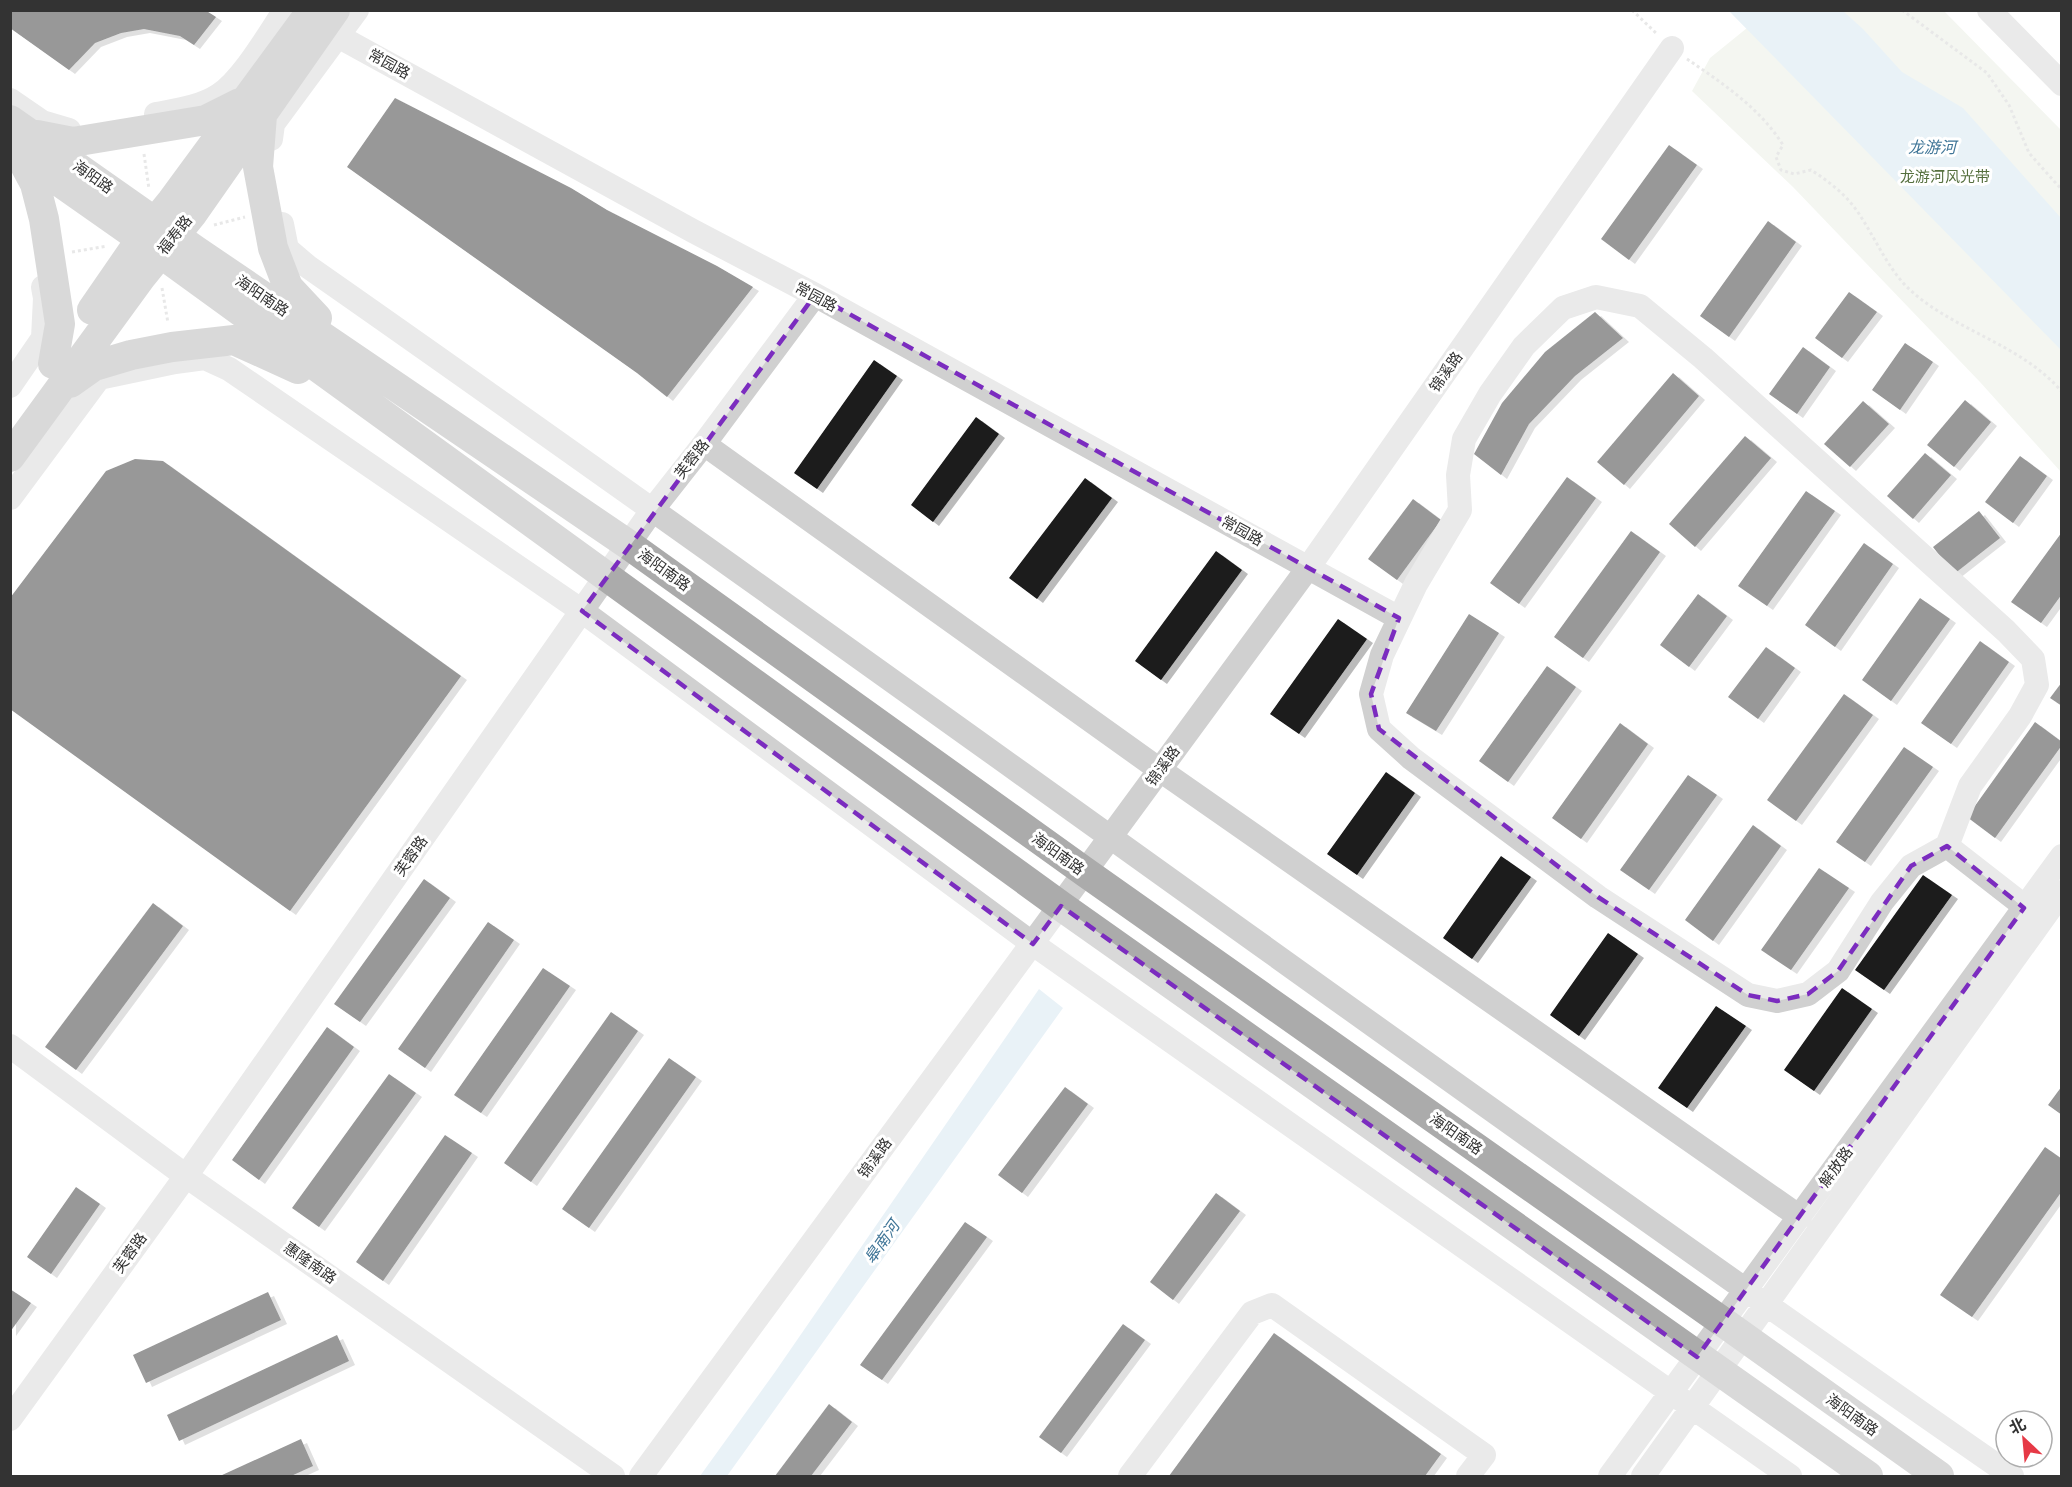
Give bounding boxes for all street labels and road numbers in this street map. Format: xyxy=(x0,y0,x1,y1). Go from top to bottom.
street label: 常园路 xyxy=(365,45,413,83)
street label: 海阳路 xyxy=(69,157,117,197)
street label: 福寿路 xyxy=(154,212,196,258)
street label: 海阳南路 xyxy=(232,272,292,320)
street label: 常园路 xyxy=(792,278,840,316)
street label: 锦溪路 xyxy=(1426,348,1466,396)
street label: 芙蓉路 xyxy=(671,436,713,482)
street label: 常园路 xyxy=(1218,512,1266,550)
street label: 海阳南路 xyxy=(634,545,694,595)
street label: 锦溪路 xyxy=(1142,743,1184,789)
street label: 海阳南路 xyxy=(1028,829,1088,879)
street label: 芙蓉路 xyxy=(391,832,431,880)
street label: 海阳南路 xyxy=(1426,1109,1486,1159)
street label: 锦溪路 xyxy=(854,1135,896,1181)
street label: 解放路 xyxy=(1815,1144,1857,1190)
street label: 芙蓉路 xyxy=(109,1230,151,1276)
street label: 惠隆南路 xyxy=(280,1238,340,1288)
street label: 海阳南路 xyxy=(1822,1390,1882,1440)

